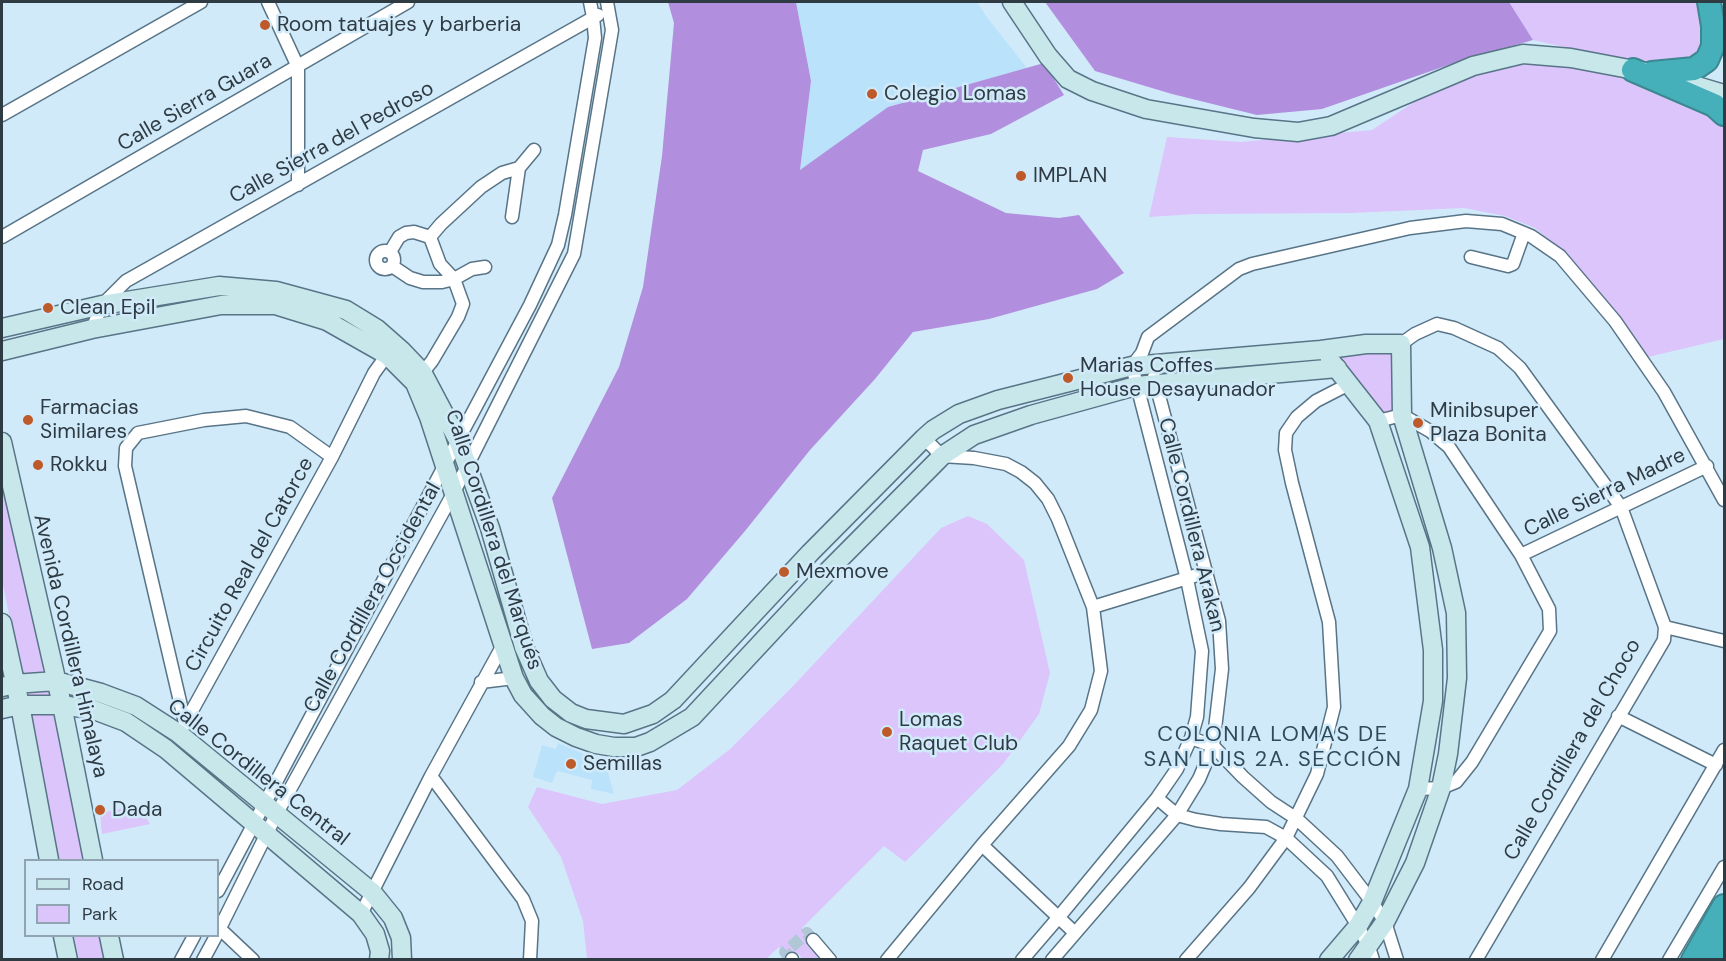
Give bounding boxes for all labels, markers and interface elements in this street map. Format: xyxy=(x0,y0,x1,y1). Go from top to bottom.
place label: Room tatuajes y barberia xyxy=(277,12,521,38)
marker: Room tatuajes y barberia xyxy=(258,18,272,32)
street label: Calle Sierra Guara xyxy=(114,49,276,157)
street label: Calle Sierra del Pedroso xyxy=(225,76,439,210)
place label: Colegio Lomas xyxy=(884,81,1027,107)
marker: Colegio Lomas xyxy=(865,87,879,101)
place label: IMPLAN xyxy=(1033,163,1107,189)
marker: IMPLAN xyxy=(1014,169,1028,183)
place label: Clean Epil xyxy=(60,295,155,321)
marker: Clean Epil xyxy=(41,301,55,315)
place label: Marias Coffes House Desayunador xyxy=(1080,353,1275,403)
marker: Marias Coffes House Desayunador xyxy=(1061,371,1075,385)
place label: Farmacias Similares xyxy=(40,395,139,445)
place label: Minibsuper Plaza Bonita xyxy=(1430,398,1547,448)
street label: Calle Cordillera del Marqués xyxy=(439,407,547,673)
marker: Farmacias Similares xyxy=(21,413,35,427)
street label: Calle Cordillera Arakan xyxy=(1152,415,1230,635)
marker: Minibsuper Plaza Bonita xyxy=(1411,416,1425,430)
street label: Calle Sierra Madre xyxy=(1520,443,1690,543)
place label: Rokku xyxy=(50,452,107,478)
street label: Circuito Real del Catorce xyxy=(181,453,319,677)
marker: Rokku xyxy=(31,458,45,472)
street label: Calle Cordillera Occidental xyxy=(299,478,447,718)
street label: Avenida Cordillera Himalaya xyxy=(27,512,113,780)
place label: Mexmove xyxy=(796,559,889,585)
marker: Mexmove xyxy=(777,565,791,579)
street label: Calle Cordillera del Choco xyxy=(1499,635,1647,865)
street label: Calle Cordillera Central xyxy=(162,694,354,852)
place label: Lomas Raquet Club xyxy=(899,707,1018,757)
district label: COLONIA LOMAS DE SAN LUIS 2A. SECCIÓN xyxy=(1143,722,1403,774)
marker: Lomas Raquet Club xyxy=(880,725,894,739)
place label: Semillas xyxy=(583,751,662,777)
marker: Semillas xyxy=(564,757,578,771)
place label: Dada xyxy=(112,797,162,823)
marker: Dada xyxy=(93,803,107,817)
legend xyxy=(24,859,219,937)
text: Road xyxy=(82,872,124,896)
text: Park xyxy=(82,902,118,926)

